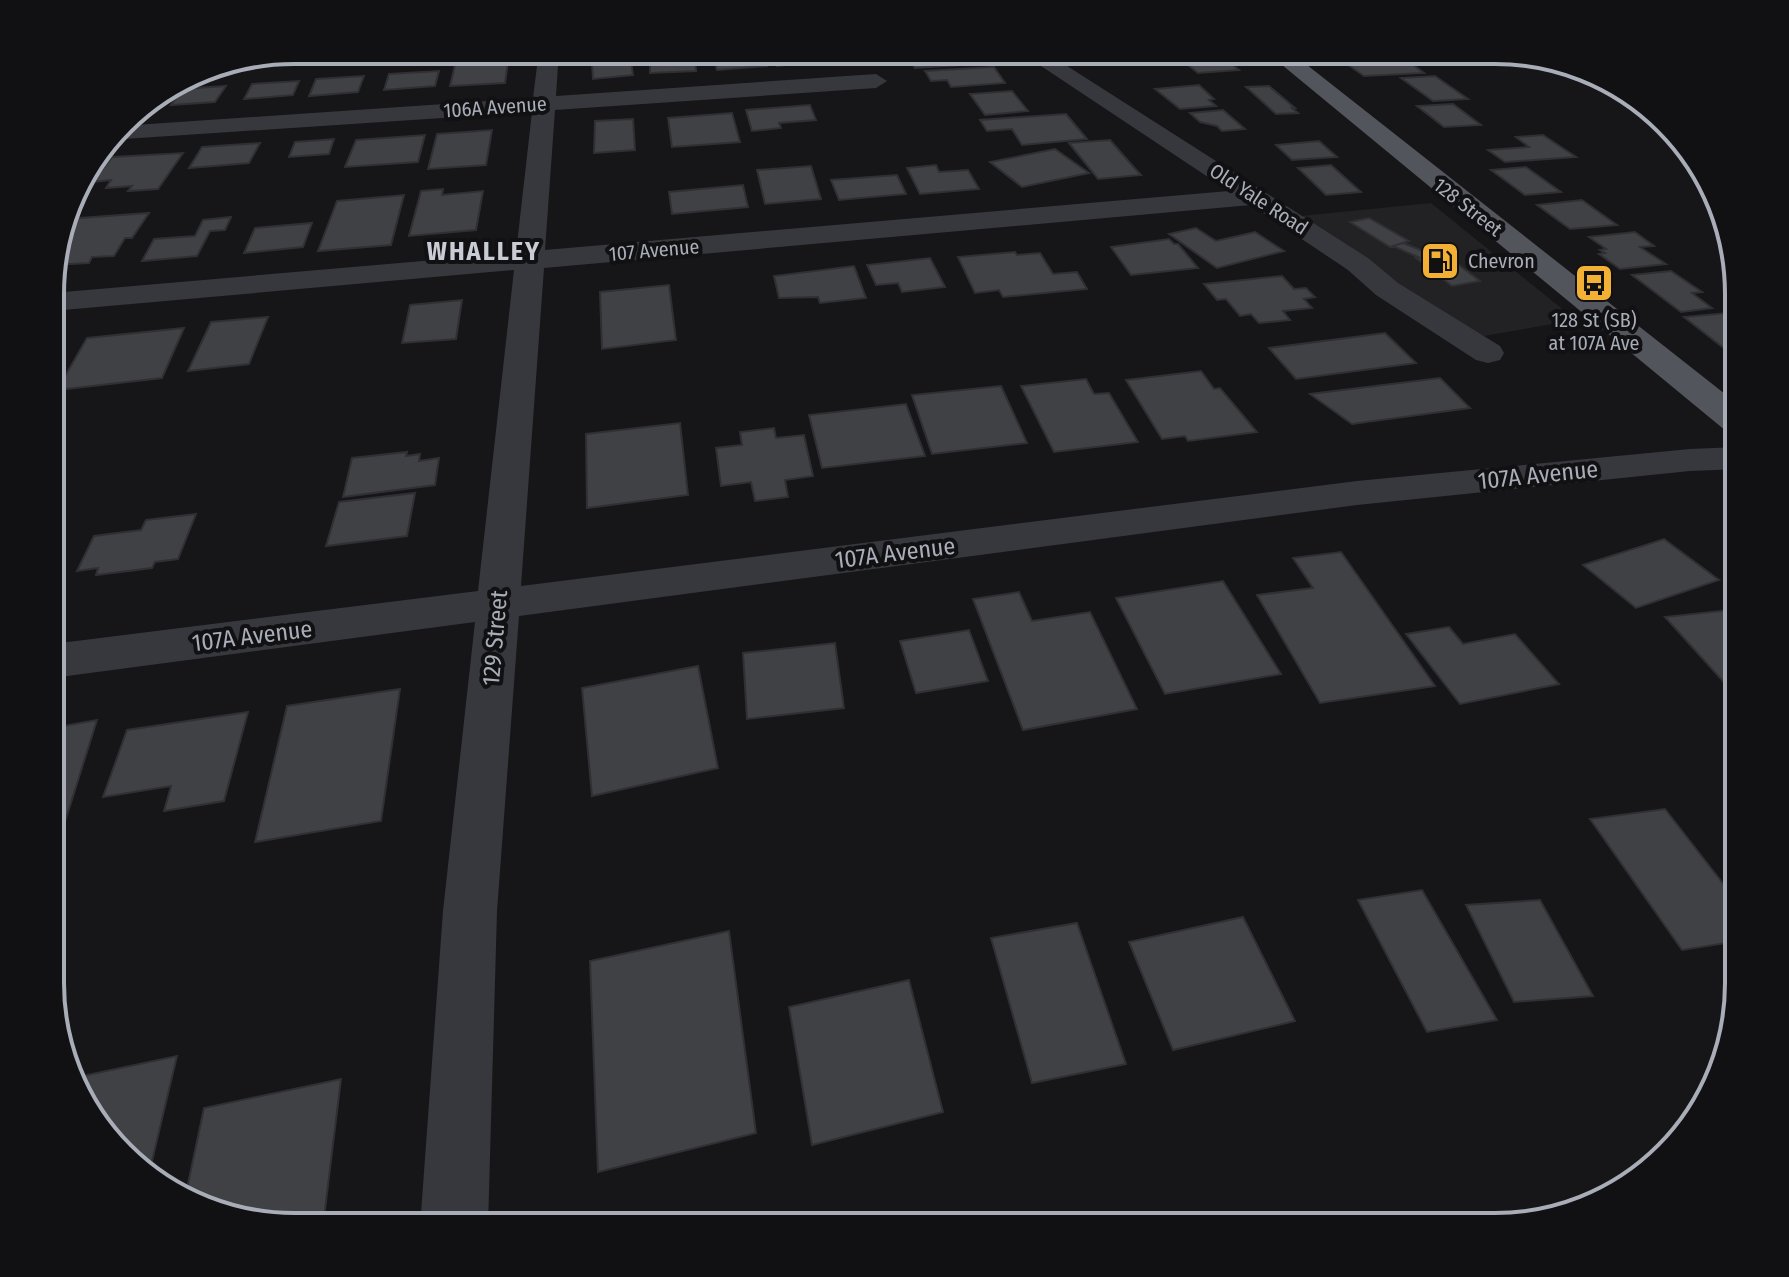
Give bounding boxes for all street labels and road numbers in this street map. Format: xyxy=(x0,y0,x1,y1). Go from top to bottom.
street label: 106A Avenue xyxy=(443,91,547,123)
street label: Old Yale Road xyxy=(1205,158,1313,240)
street label: 128 Street xyxy=(1429,173,1507,242)
street label: 107 Avenue xyxy=(608,234,700,266)
street label: 107A Avenue xyxy=(1476,455,1600,495)
street label: 107A Avenue xyxy=(833,532,957,574)
street label: 129 Street xyxy=(477,589,513,687)
street label: 107A Avenue xyxy=(190,615,314,657)

